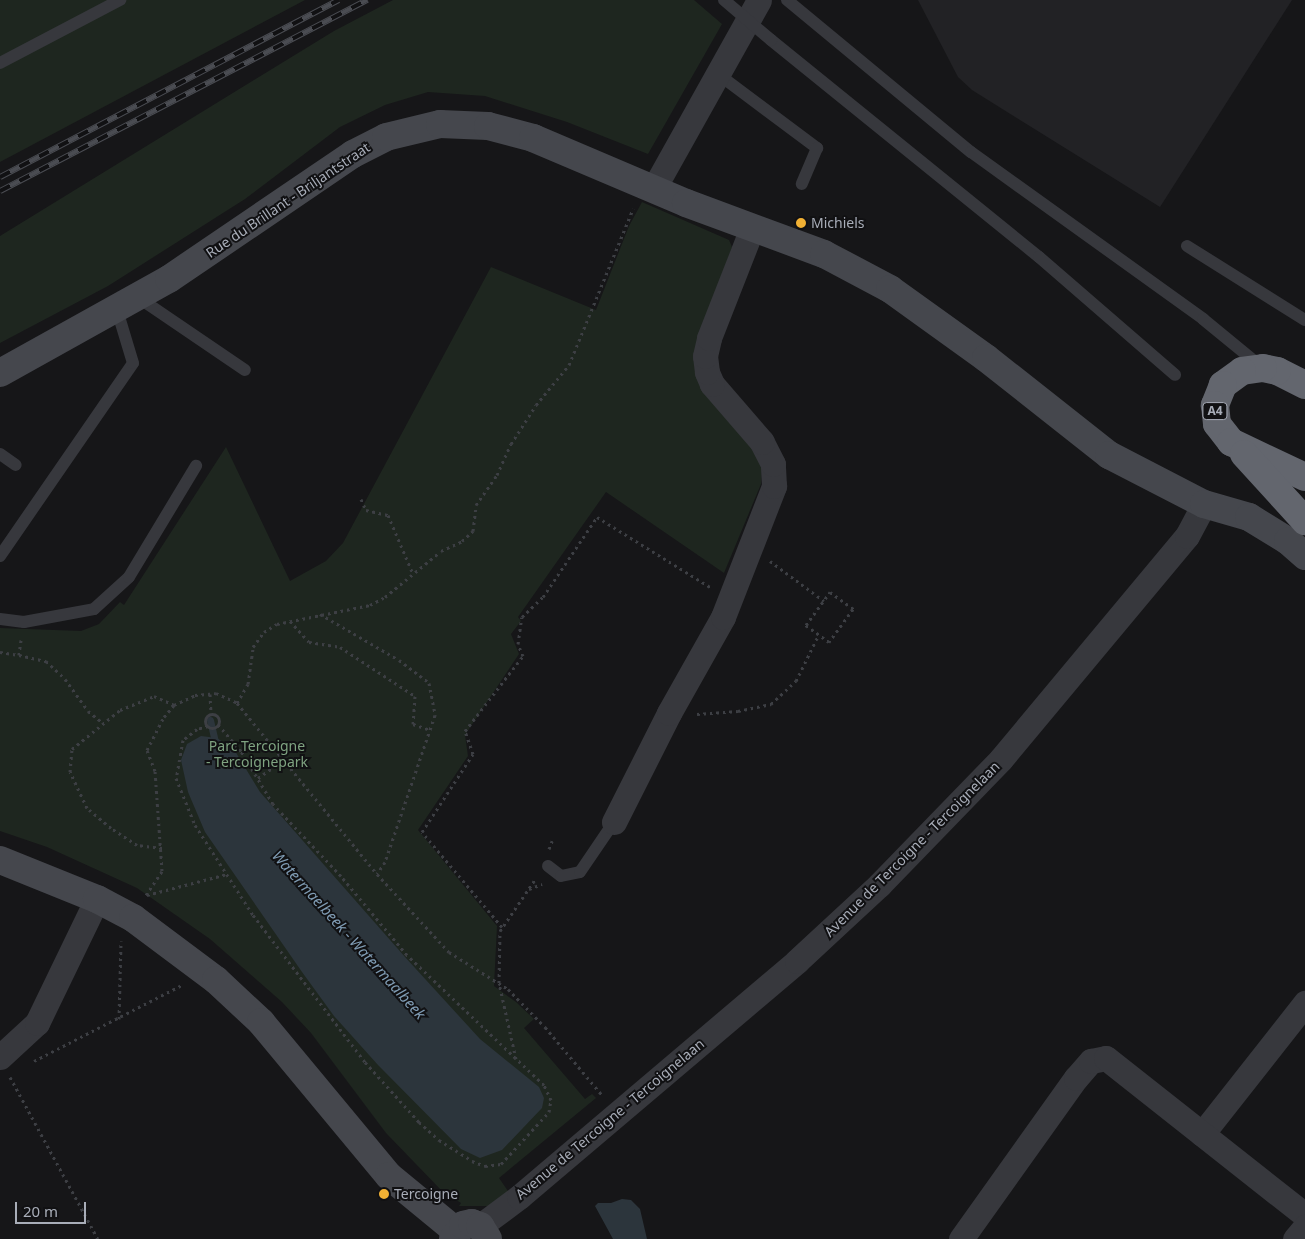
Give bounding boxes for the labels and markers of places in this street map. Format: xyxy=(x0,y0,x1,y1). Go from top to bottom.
place label: Michiels xyxy=(811,215,865,231)
marker: Michiels xyxy=(795,217,807,229)
place label: Tercoigne xyxy=(394,1186,458,1202)
marker: Tercoigne xyxy=(378,1188,390,1200)

